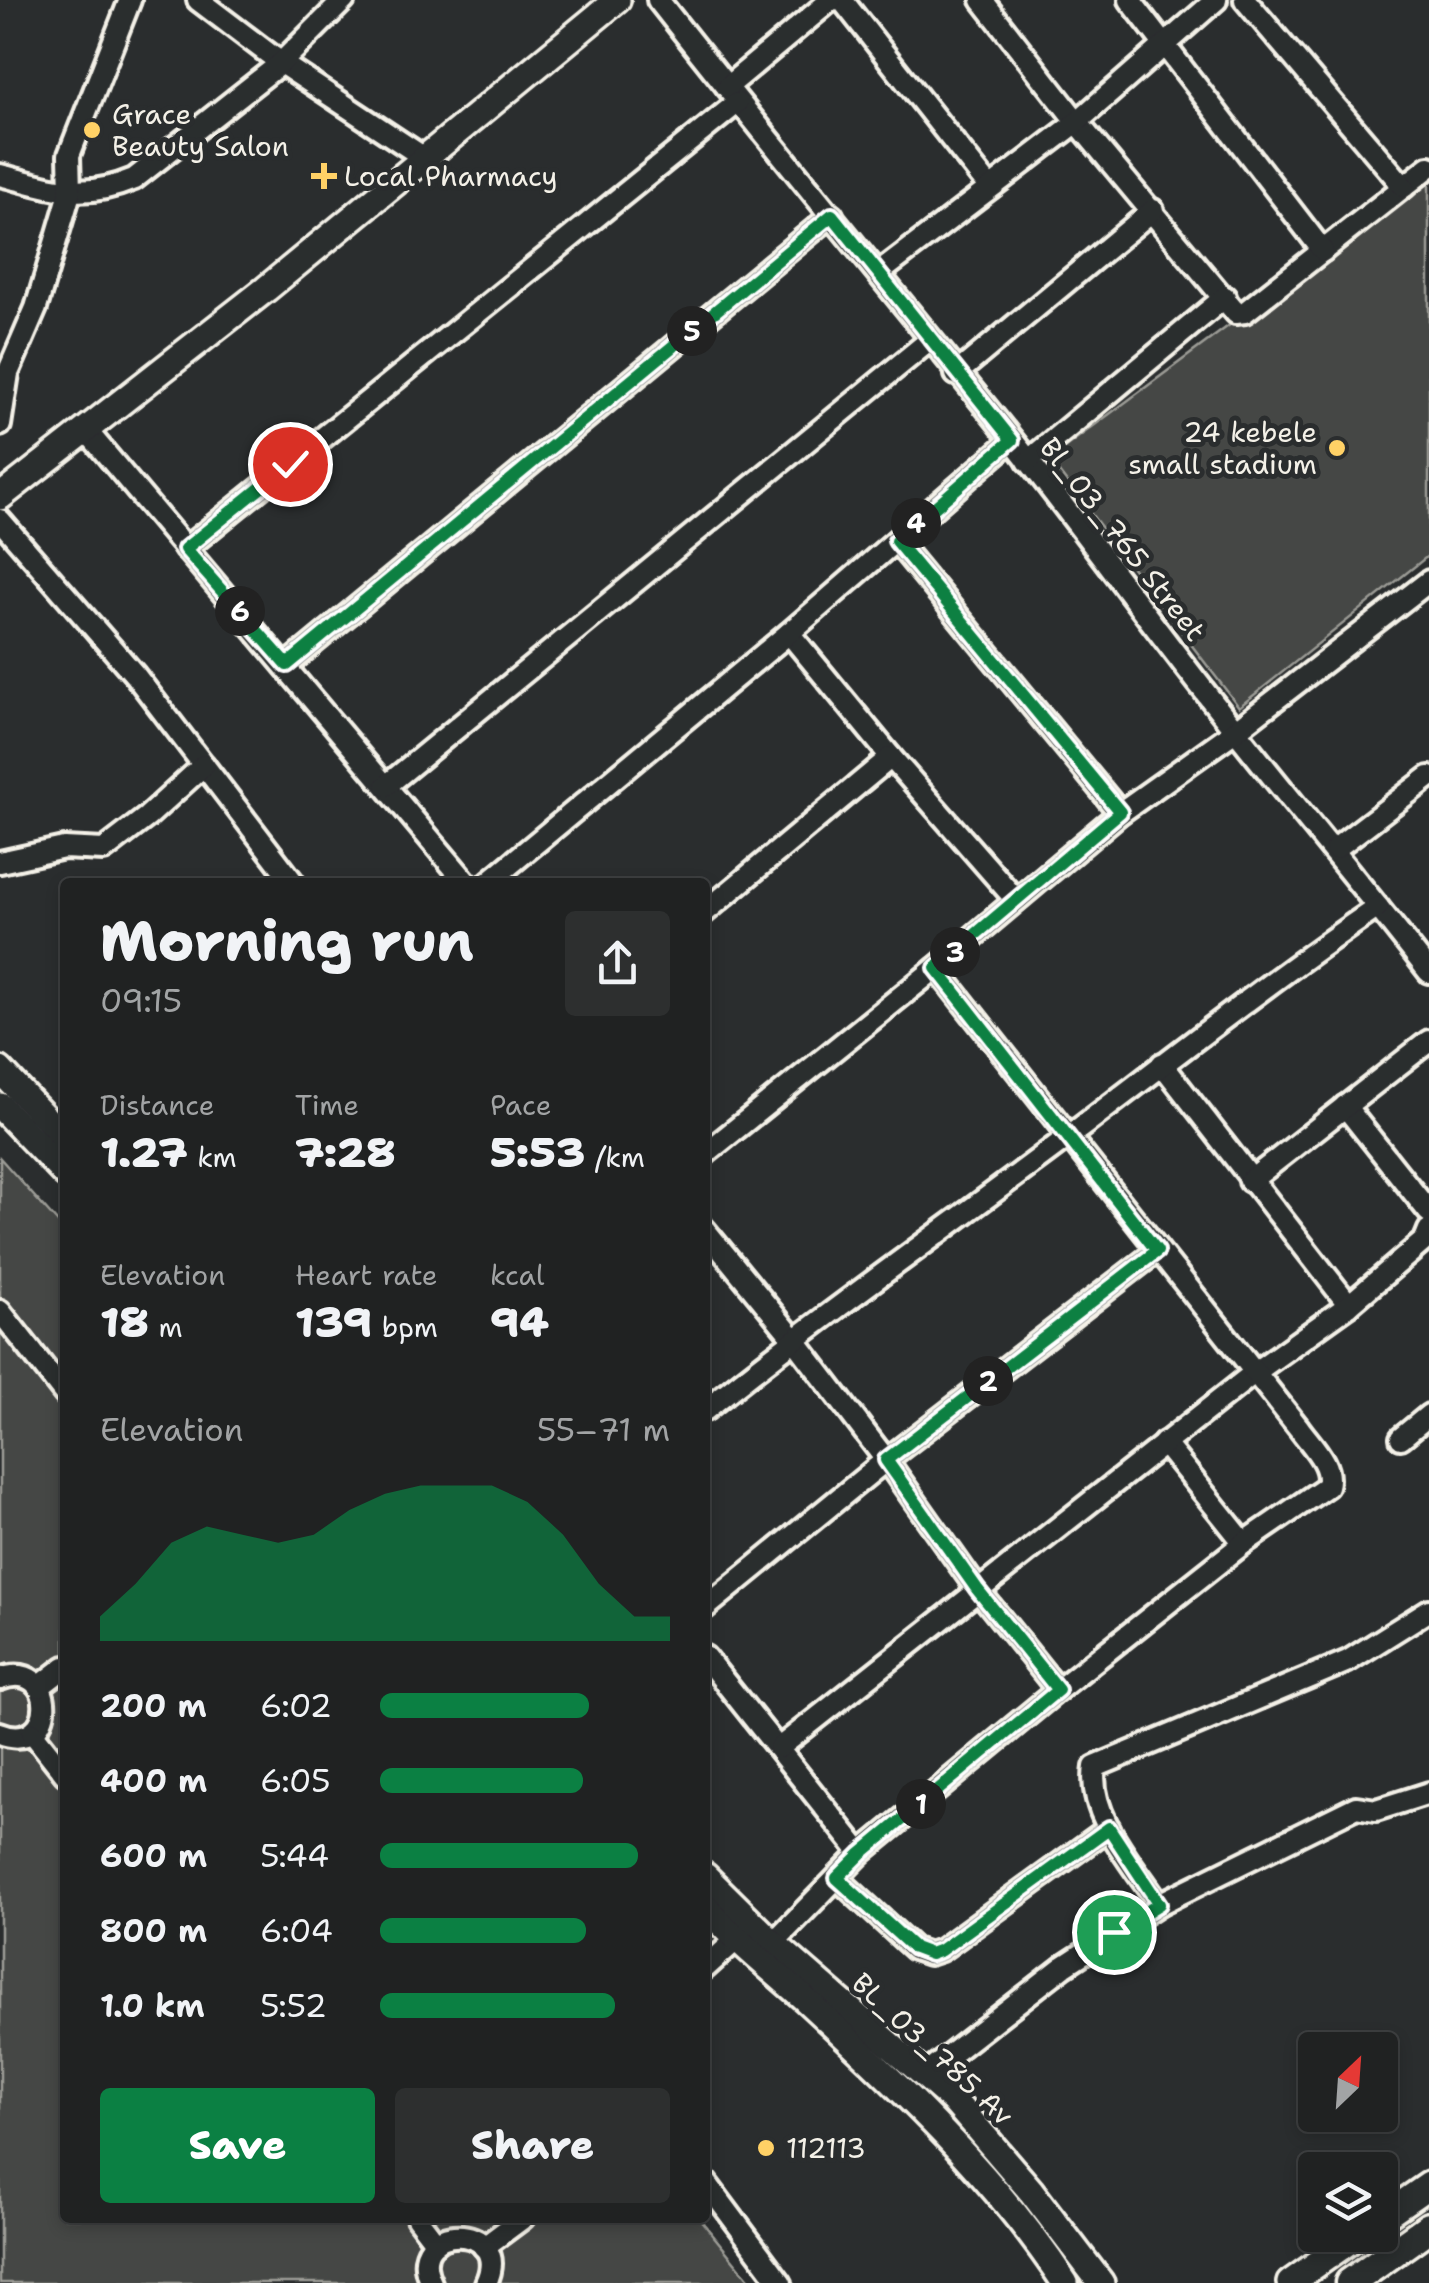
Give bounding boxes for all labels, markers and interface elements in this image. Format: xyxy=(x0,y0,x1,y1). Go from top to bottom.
place label: Grace Beauty Salon xyxy=(112,95,289,165)
marker: Grace Beauty Salon xyxy=(81,119,103,141)
place label: Local Pharmacy xyxy=(344,157,558,195)
marker: Local Pharmacy xyxy=(313,165,335,187)
pin: 5 xyxy=(667,306,717,356)
text: 5 xyxy=(683,312,701,350)
place label: 24 kebele small stadium xyxy=(1128,413,1317,483)
pin xyxy=(248,422,333,507)
street label: Bl_03_765 Street xyxy=(1032,429,1214,649)
icon: check xyxy=(263,437,318,492)
marker: 24 kebele small stadium xyxy=(1326,437,1348,459)
pin: 4 xyxy=(891,498,941,548)
text: 4 xyxy=(906,504,926,542)
pin: 6 xyxy=(215,586,265,636)
text: 6 xyxy=(230,592,250,630)
text: Morning run xyxy=(100,904,474,978)
button: share xyxy=(565,911,670,1016)
pin: 3 xyxy=(930,927,980,977)
text: 3 xyxy=(945,933,965,971)
text: 09:15 xyxy=(100,979,182,1022)
text: Distance xyxy=(100,1086,215,1124)
text: Time xyxy=(295,1086,359,1124)
text: Pace xyxy=(490,1086,552,1124)
text: 1.27 xyxy=(100,1124,188,1180)
text: 7:28 xyxy=(295,1124,396,1180)
text: 5:53 xyxy=(490,1124,585,1180)
text: km xyxy=(188,1138,237,1176)
text: /km xyxy=(585,1138,645,1176)
text: Elevation xyxy=(100,1256,225,1294)
text: Heart rate xyxy=(295,1256,438,1294)
text: kcal xyxy=(490,1256,544,1294)
text: 18 xyxy=(100,1294,149,1350)
text: 139 xyxy=(295,1294,372,1350)
text: 94 xyxy=(490,1294,549,1350)
text: m xyxy=(149,1308,183,1346)
text: bpm xyxy=(372,1308,438,1346)
pin: 2 xyxy=(963,1356,1013,1406)
text: 2 xyxy=(978,1362,998,1400)
text: Elevation xyxy=(100,1408,243,1451)
text: 55–71 m xyxy=(537,1408,670,1451)
text: 200 m xyxy=(100,1684,207,1727)
text: 6:02 xyxy=(260,1684,332,1727)
text: 400 m xyxy=(100,1759,207,1802)
text: 6:05 xyxy=(260,1759,331,1802)
pin: 1 xyxy=(896,1779,946,1829)
text: 1 xyxy=(915,1785,927,1823)
text: 600 m xyxy=(100,1834,207,1877)
text: 5:44 xyxy=(260,1834,329,1877)
pin xyxy=(1072,1890,1157,1975)
icon: arrive xyxy=(1087,1905,1142,1960)
text: 800 m xyxy=(100,1909,207,1952)
text: 6:04 xyxy=(260,1909,333,1952)
street label: BL_03_785 Av xyxy=(844,1964,1022,2134)
text: 1.0 km xyxy=(100,1984,205,2027)
text: 5:52 xyxy=(260,1984,327,2027)
north arrow xyxy=(1298,2032,1398,2132)
map controls xyxy=(1298,2032,1398,2252)
button: Save xyxy=(100,2088,375,2203)
button: Share xyxy=(395,2088,670,2203)
place label: 112113 xyxy=(786,2129,866,2167)
marker: 112113 xyxy=(755,2137,777,2159)
button: layers xyxy=(1298,2152,1398,2252)

